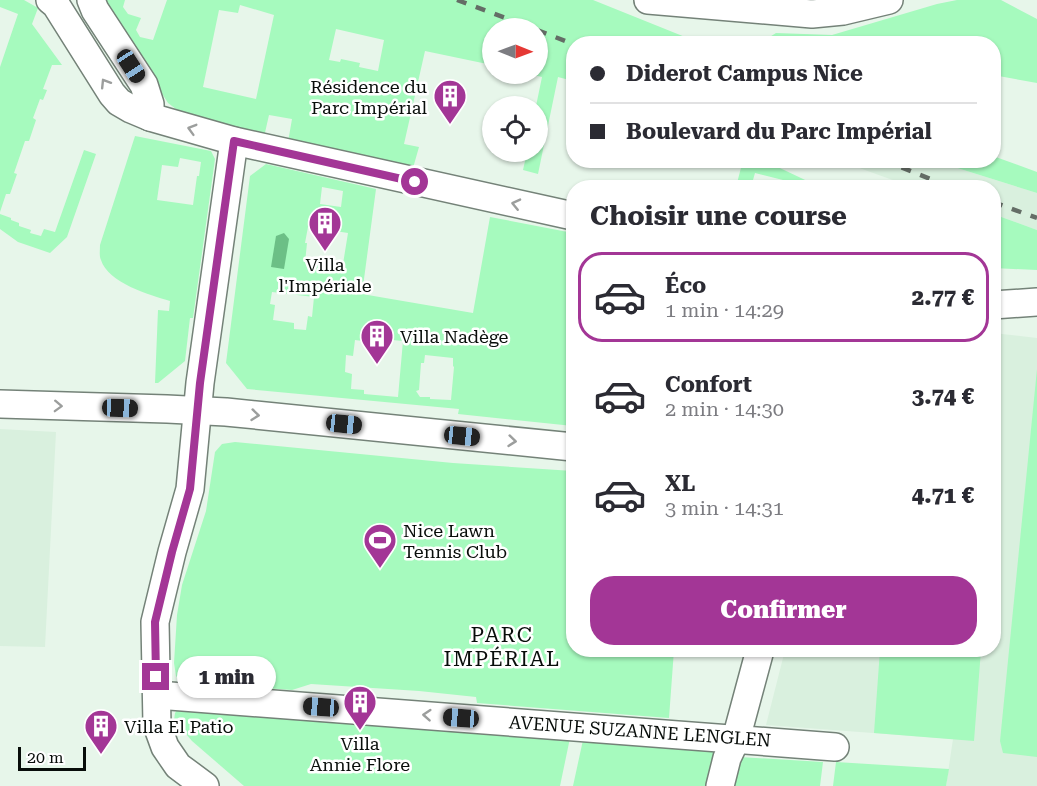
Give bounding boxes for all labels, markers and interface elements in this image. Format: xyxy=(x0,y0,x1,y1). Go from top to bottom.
north arrow xyxy=(482,18,548,84)
map controls xyxy=(482,18,548,162)
car xyxy=(114,46,148,86)
text: Diderot Campus Nice xyxy=(626,61,863,86)
place label: Résidence du Parc Impérial xyxy=(310,76,427,118)
building icon: Résidence du Parc Impérial xyxy=(432,78,468,125)
one-way arrow xyxy=(100,79,112,89)
button: locate xyxy=(482,96,548,162)
text: Boulevard du Parc Impérial xyxy=(626,119,932,144)
one-way arrow xyxy=(187,124,198,136)
route start xyxy=(401,168,428,195)
one-way arrow xyxy=(511,198,521,211)
text: Choisir une course xyxy=(590,200,847,232)
building icon: Villa l'Impériale xyxy=(307,205,343,252)
place label: Villa l'Impériale xyxy=(278,254,372,296)
icon: car xyxy=(593,270,647,324)
text: Éco xyxy=(665,273,706,298)
text: 2.77 € xyxy=(912,285,974,310)
text: 1 min · 14:29 xyxy=(665,298,784,322)
building icon: Villa Nadège xyxy=(359,318,395,365)
place label: Villa Nadège xyxy=(400,326,509,347)
icon: car xyxy=(593,369,647,423)
text: Confort xyxy=(665,372,752,397)
text: 3.74 € xyxy=(912,384,974,409)
text: 2 min · 14:30 xyxy=(665,397,784,421)
car xyxy=(102,398,138,418)
one-way arrow xyxy=(54,400,63,412)
one-way arrow xyxy=(251,408,260,421)
car xyxy=(325,413,363,435)
car xyxy=(443,425,481,447)
one-way arrow xyxy=(508,434,517,447)
icon: car xyxy=(593,468,647,522)
text: XL xyxy=(665,471,695,496)
text: 4.71 € xyxy=(912,483,974,508)
text: 3 min · 14:31 xyxy=(665,496,784,520)
place label: Nice Lawn Tennis Club xyxy=(403,520,507,562)
sports icon: Nice Lawn Tennis Club xyxy=(362,522,398,569)
button: Confirmer xyxy=(590,576,977,645)
district label: PARC IMPÉRIAL xyxy=(444,623,560,671)
callout: 1 min xyxy=(177,656,276,698)
route end xyxy=(142,663,169,690)
text: 1 min xyxy=(198,665,255,689)
building icon: Villa Annie Flore xyxy=(342,684,378,731)
car xyxy=(302,697,340,717)
building icon: Villa El Patio xyxy=(83,708,119,755)
car xyxy=(442,708,480,728)
one-way arrow xyxy=(422,709,431,722)
street label: AVENUE SUZANNE LENGLEN xyxy=(508,711,772,751)
place label: Villa El Patio xyxy=(124,716,234,737)
place label: Villa Annie Flore xyxy=(310,733,410,775)
scale bar xyxy=(18,744,86,772)
text: 20 m xyxy=(27,748,64,767)

